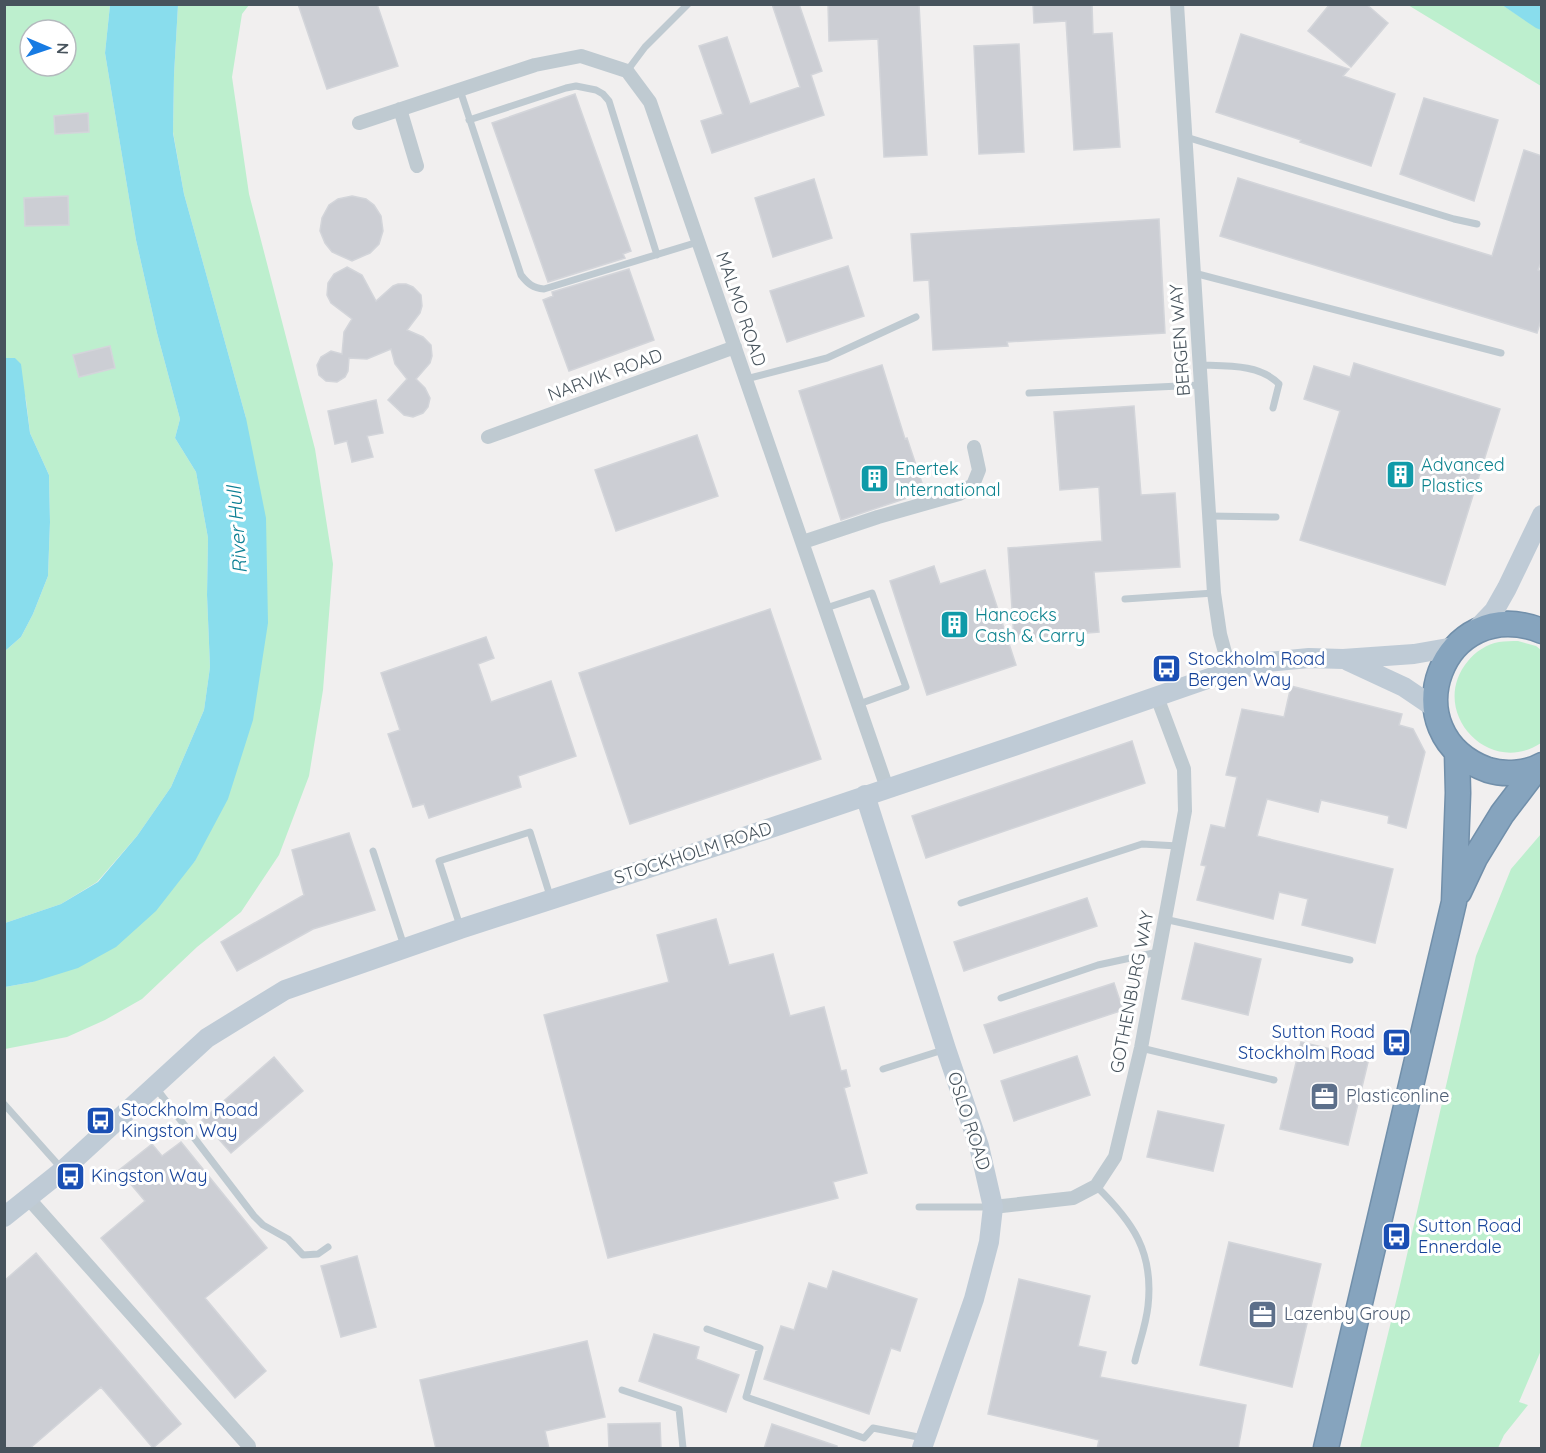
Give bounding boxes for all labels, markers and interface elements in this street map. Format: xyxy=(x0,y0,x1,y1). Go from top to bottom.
north arrow xyxy=(18,18,78,78)
text: N xyxy=(53,42,73,55)
street label: MALMO ROAD xyxy=(711,248,772,369)
street label: BERGEN WAY xyxy=(1164,283,1195,397)
street label: NARVIK ROAD xyxy=(544,343,665,406)
place label: Advanced Plastics xyxy=(1421,453,1505,497)
place label: Enertek International xyxy=(895,457,1001,501)
building icon: Advanced Plastics xyxy=(1384,459,1416,491)
building icon: Enertek International xyxy=(858,463,890,495)
water label: River Hull xyxy=(221,483,252,575)
place label: Hancocks Cash & Carry xyxy=(975,603,1085,647)
building icon: Hancocks Cash & Carry xyxy=(938,609,970,641)
place label: Stockholm Road Bergen Way xyxy=(1188,647,1325,691)
bus stop icon: Stockholm Road Bergen Way xyxy=(1151,653,1183,685)
street label: STOCKHOLM ROAD xyxy=(611,816,775,889)
street label: GOTHENBURG WAY xyxy=(1104,909,1159,1075)
place label: Sutton Road Stockholm Road xyxy=(1238,1020,1375,1064)
bus stop icon: Sutton Road Stockholm Road xyxy=(1380,1026,1412,1058)
street label: OSLO ROAD xyxy=(943,1069,996,1173)
office icon: Plasticonline xyxy=(1309,1080,1341,1112)
place label: Plasticonline xyxy=(1346,1084,1449,1107)
place label: Stockholm Road Kingston Way xyxy=(121,1098,258,1142)
bus stop icon: Stockholm Road Kingston Way xyxy=(84,1104,116,1136)
bus stop icon: Kingston Way xyxy=(54,1160,86,1192)
place label: Kingston Way xyxy=(91,1164,207,1187)
place label: Sutton Road Ennerdale xyxy=(1418,1214,1521,1258)
bus stop icon: Sutton Road Ennerdale xyxy=(1381,1220,1413,1252)
office icon: Lazenby Group xyxy=(1247,1298,1279,1330)
place label: Lazenby Group xyxy=(1284,1302,1411,1325)

